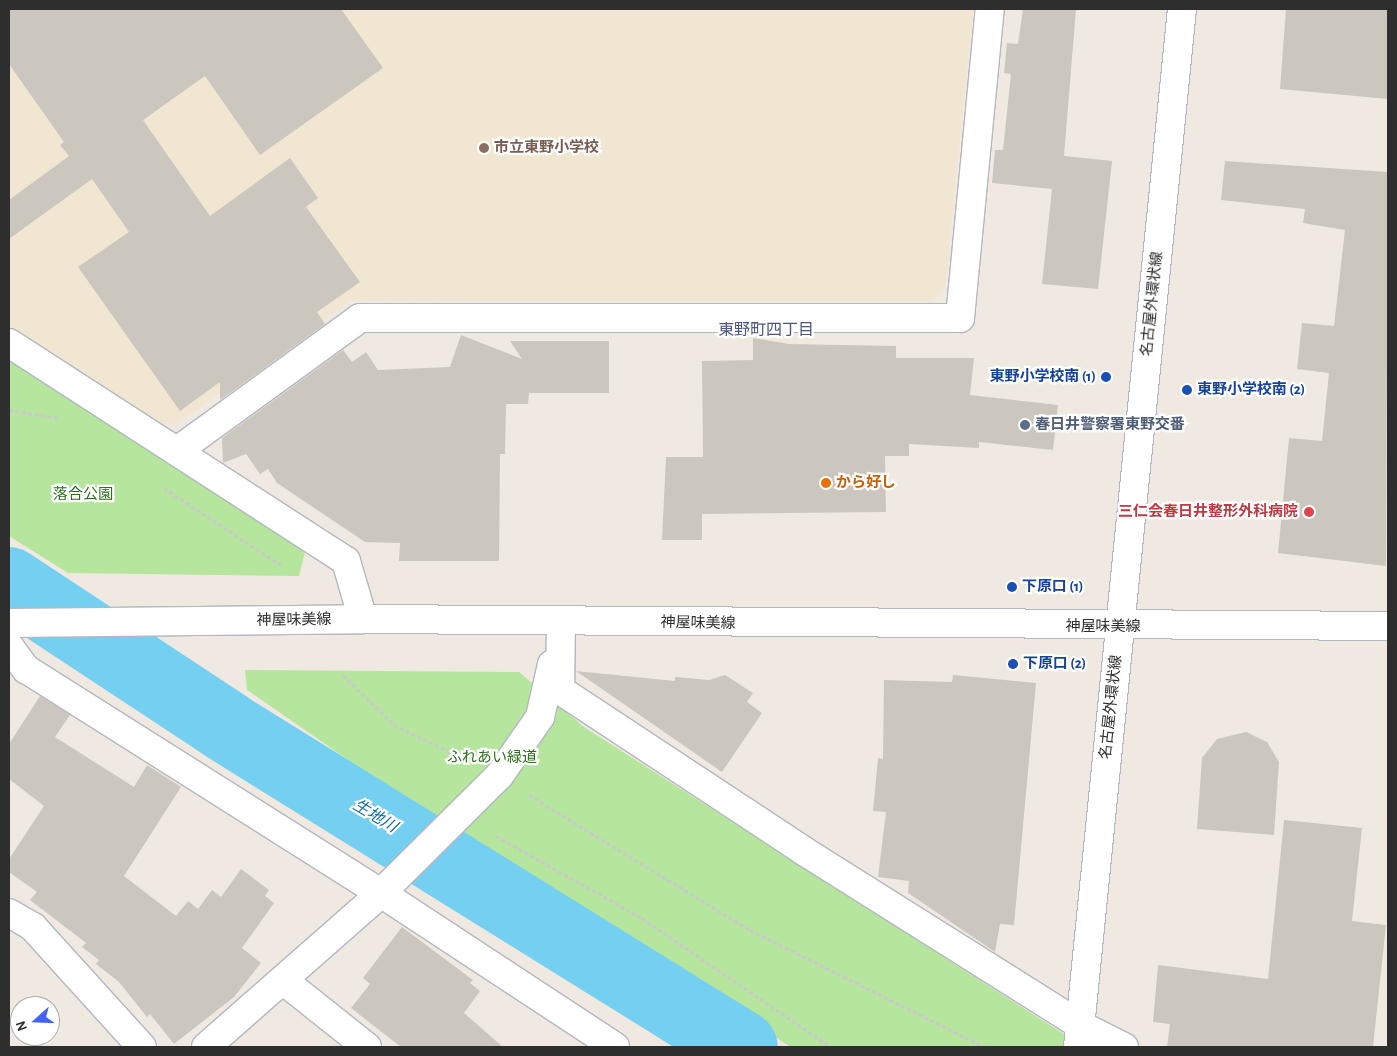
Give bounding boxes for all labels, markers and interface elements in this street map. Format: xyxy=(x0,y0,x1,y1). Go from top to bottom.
place label: 市立東野小学校 xyxy=(494,139,599,157)
marker: 市立東野小学校 xyxy=(478,142,490,154)
street label: 名古屋外環状線 xyxy=(1138,251,1166,357)
district label: 東野町四丁目 xyxy=(718,320,814,340)
place label: 東野小学校南 (1) xyxy=(989,368,1096,386)
marker: 東野小学校南 (1) xyxy=(1100,371,1112,383)
place label: 東野小学校南 (2) xyxy=(1197,381,1305,399)
marker: 東野小学校南 (2) xyxy=(1181,384,1193,396)
place label: 春日井警察署東野交番 xyxy=(1035,416,1185,434)
marker: 春日井警察署東野交番 xyxy=(1019,419,1031,431)
place label: から好し xyxy=(836,474,896,492)
marker: から好し xyxy=(820,477,832,489)
park label: 落合公園 xyxy=(53,486,113,504)
place label: 三仁会春日井整形外科病院 xyxy=(1118,503,1298,521)
marker: 三仁会春日井整形外科病院 xyxy=(1302,505,1316,519)
place label: 下原口 (1) xyxy=(1022,578,1084,596)
marker: 下原口 (1) xyxy=(1006,581,1018,593)
street label: 神屋味美線 xyxy=(256,610,332,630)
street label: 神屋味美線 xyxy=(660,613,736,633)
street label: 神屋味美線 xyxy=(1066,618,1140,636)
street label: 名古屋外環状線 xyxy=(1097,654,1125,760)
place label: 下原口 (2) xyxy=(1023,655,1086,673)
marker: 下原口 (2) xyxy=(1007,658,1019,670)
park label: ふれあい緑道 xyxy=(447,749,537,767)
water label: 生地川 xyxy=(349,795,401,837)
north arrow xyxy=(10,996,60,1046)
text: N xyxy=(14,1019,30,1033)

